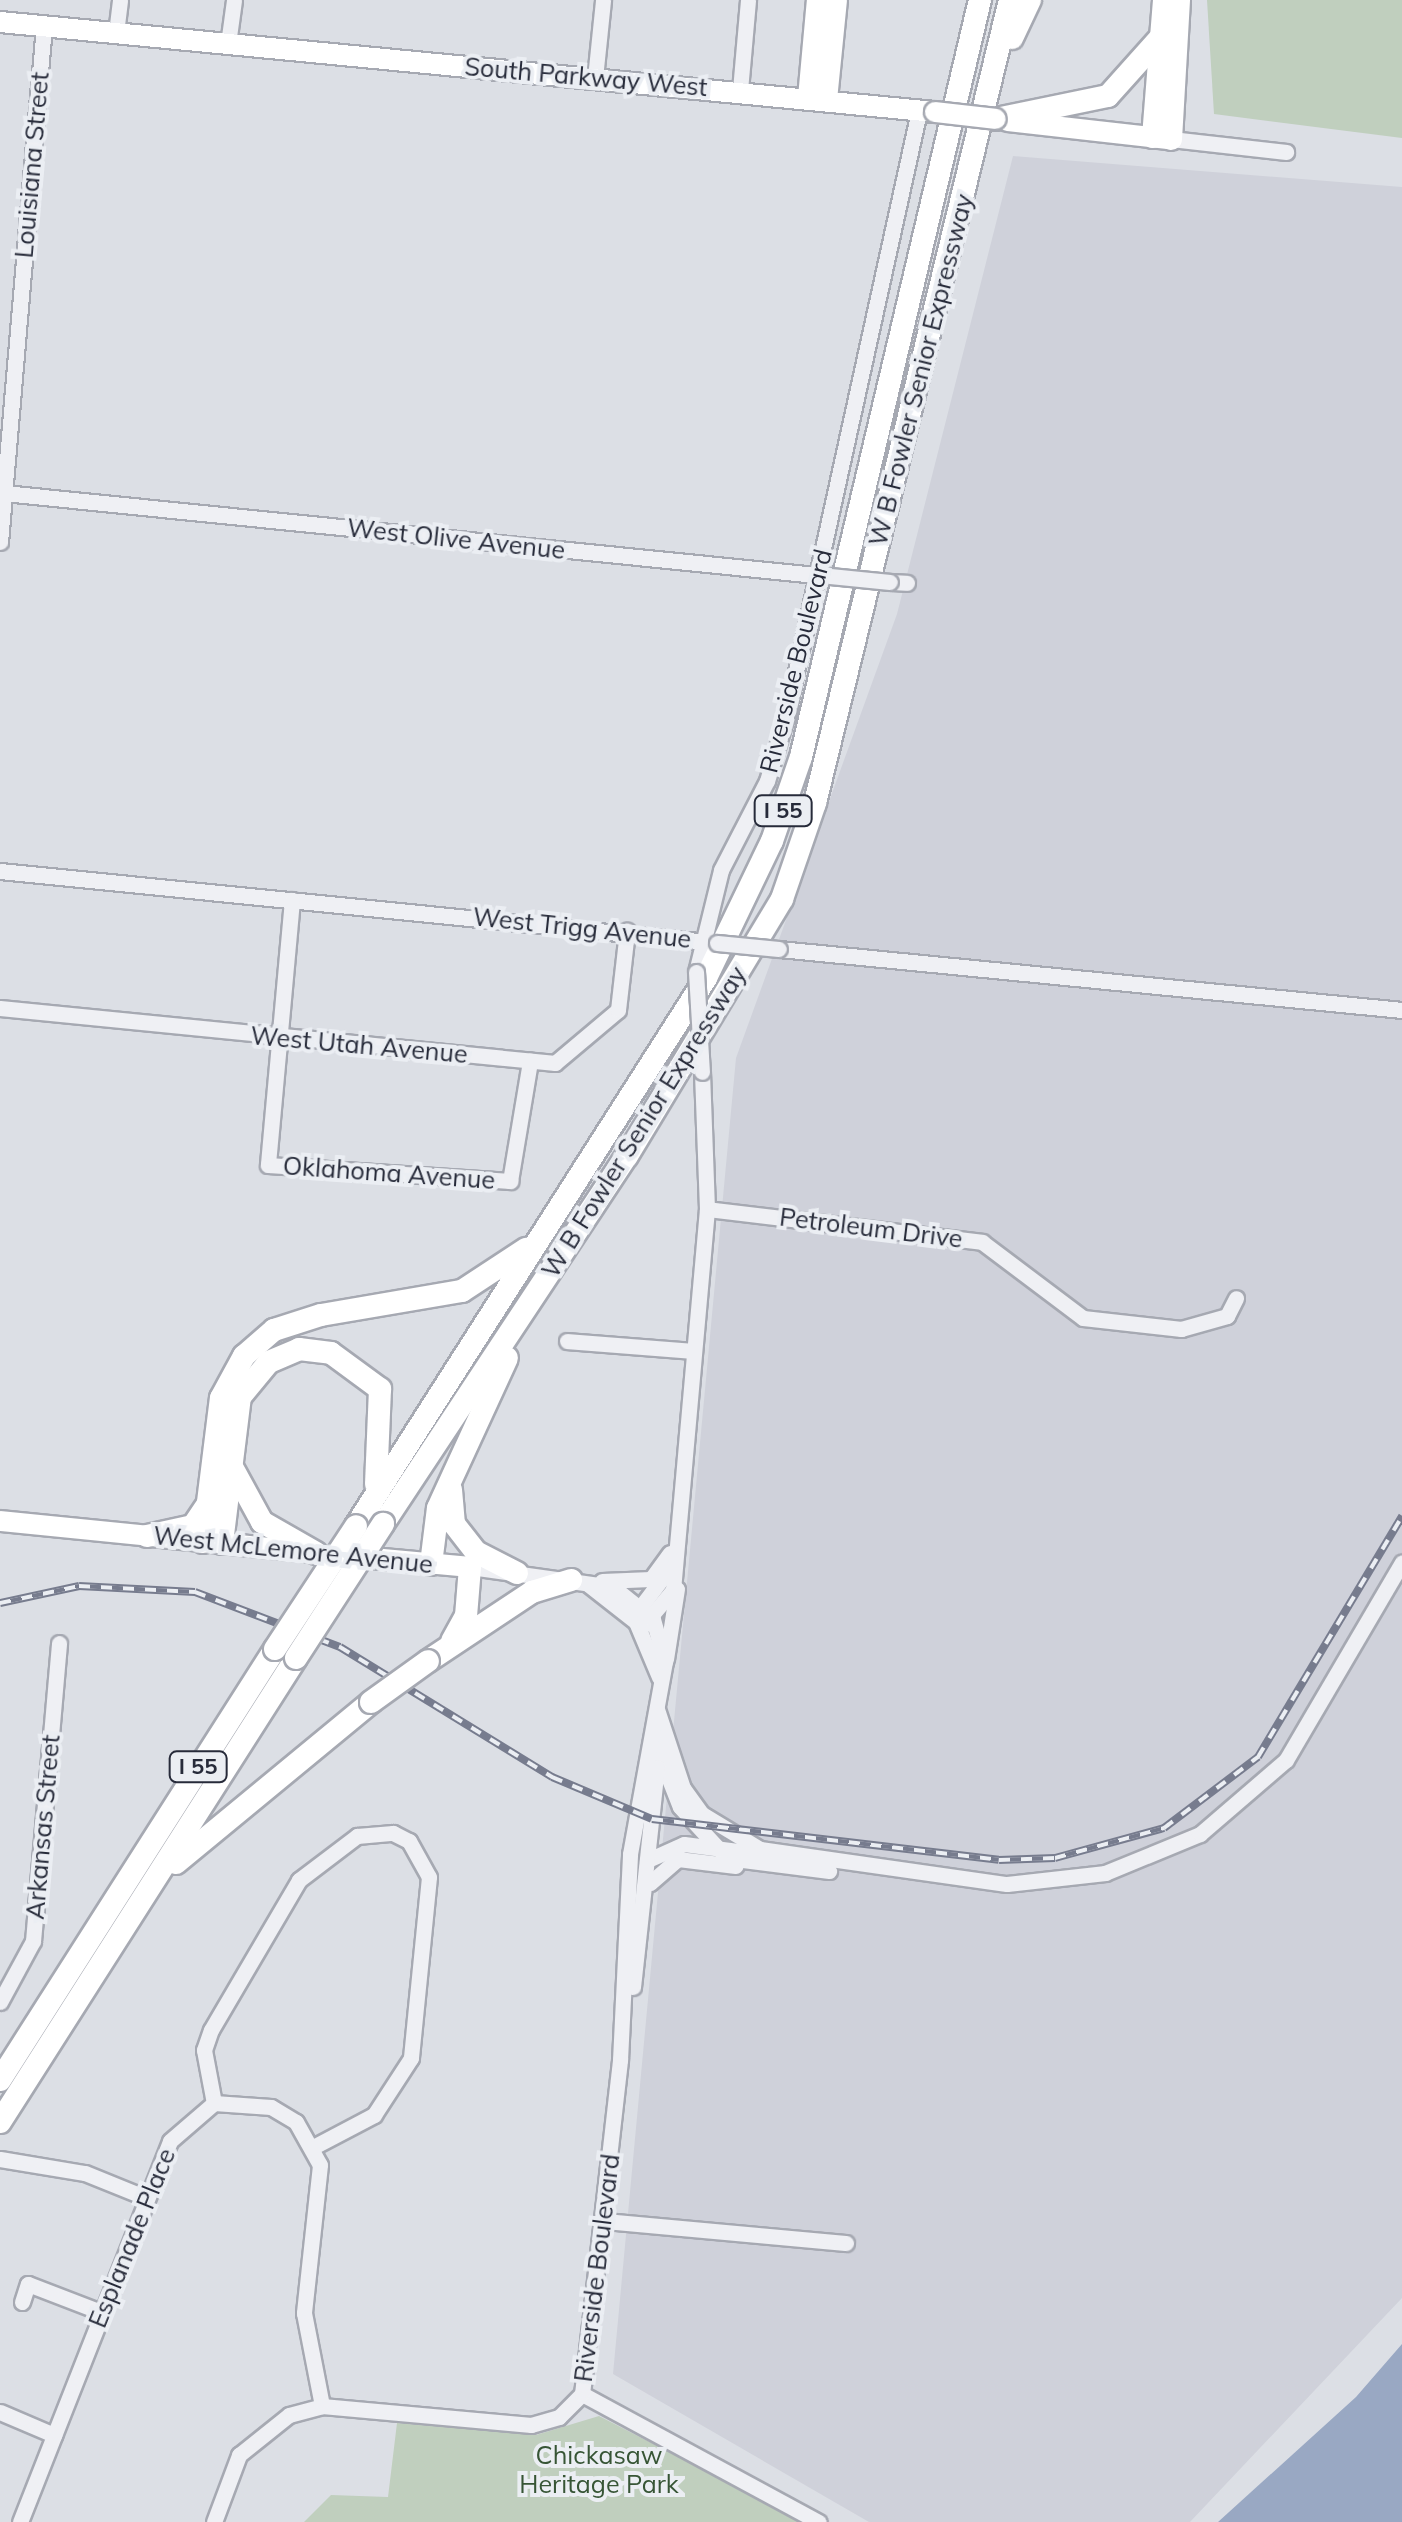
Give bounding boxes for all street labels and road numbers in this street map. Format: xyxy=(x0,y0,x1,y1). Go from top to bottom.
street label: South Parkway West xyxy=(463,51,709,103)
street label: Louisiana Street xyxy=(9,71,55,259)
street label: W B Fowler Senior Expressway xyxy=(863,191,979,549)
street label: West Olive Avenue xyxy=(346,513,566,565)
street label: Riverside Boulevard xyxy=(754,546,838,776)
road number: I 55 xyxy=(753,794,813,828)
street label: West Trigg Avenue xyxy=(471,902,693,954)
street label: W B Fowler Senior Expressway xyxy=(535,961,753,1283)
street label: West Utah Avenue xyxy=(249,1021,469,1069)
street label: Oklahoma Avenue xyxy=(282,1151,496,1195)
street label: Petroleum Drive xyxy=(778,1202,964,1254)
street label: West McLemore Avenue xyxy=(152,1520,434,1580)
street label: Arkansas Street xyxy=(20,1733,66,1921)
road number: I 55 xyxy=(168,1750,228,1784)
street label: Esplanade Place xyxy=(82,2144,182,2332)
street label: Riverside Boulevard xyxy=(568,2152,626,2384)

